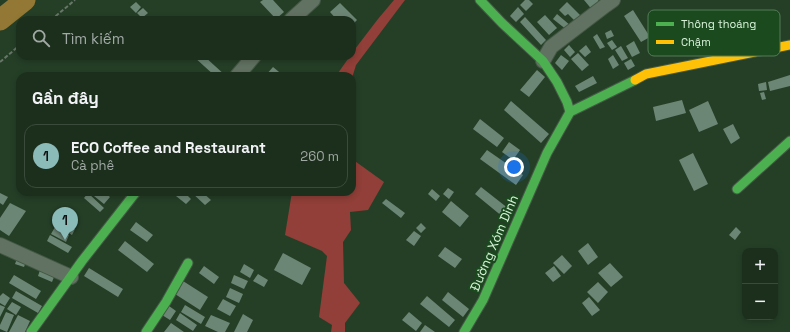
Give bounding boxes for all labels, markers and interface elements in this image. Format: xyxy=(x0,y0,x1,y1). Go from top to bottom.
legend xyxy=(648,10,780,56)
search box xyxy=(16,16,356,60)
text: Thông thoáng xyxy=(681,17,756,31)
icon: search xyxy=(30,27,52,49)
text: Tìm kiếm xyxy=(62,29,125,48)
text: Chậm xyxy=(681,35,711,49)
text: Gần đây xyxy=(32,87,99,109)
text: ECO Coffee and Restaurant xyxy=(71,138,266,157)
text: 1 xyxy=(43,148,49,165)
text: 260 m xyxy=(300,148,339,165)
text: Cà phê xyxy=(71,157,114,174)
your location xyxy=(504,157,524,177)
street label: Đường Xóm Dinh xyxy=(466,192,522,294)
pin: 1 xyxy=(52,207,78,240)
map controls xyxy=(742,248,778,320)
button: + xyxy=(742,248,778,284)
button: − xyxy=(742,284,778,320)

